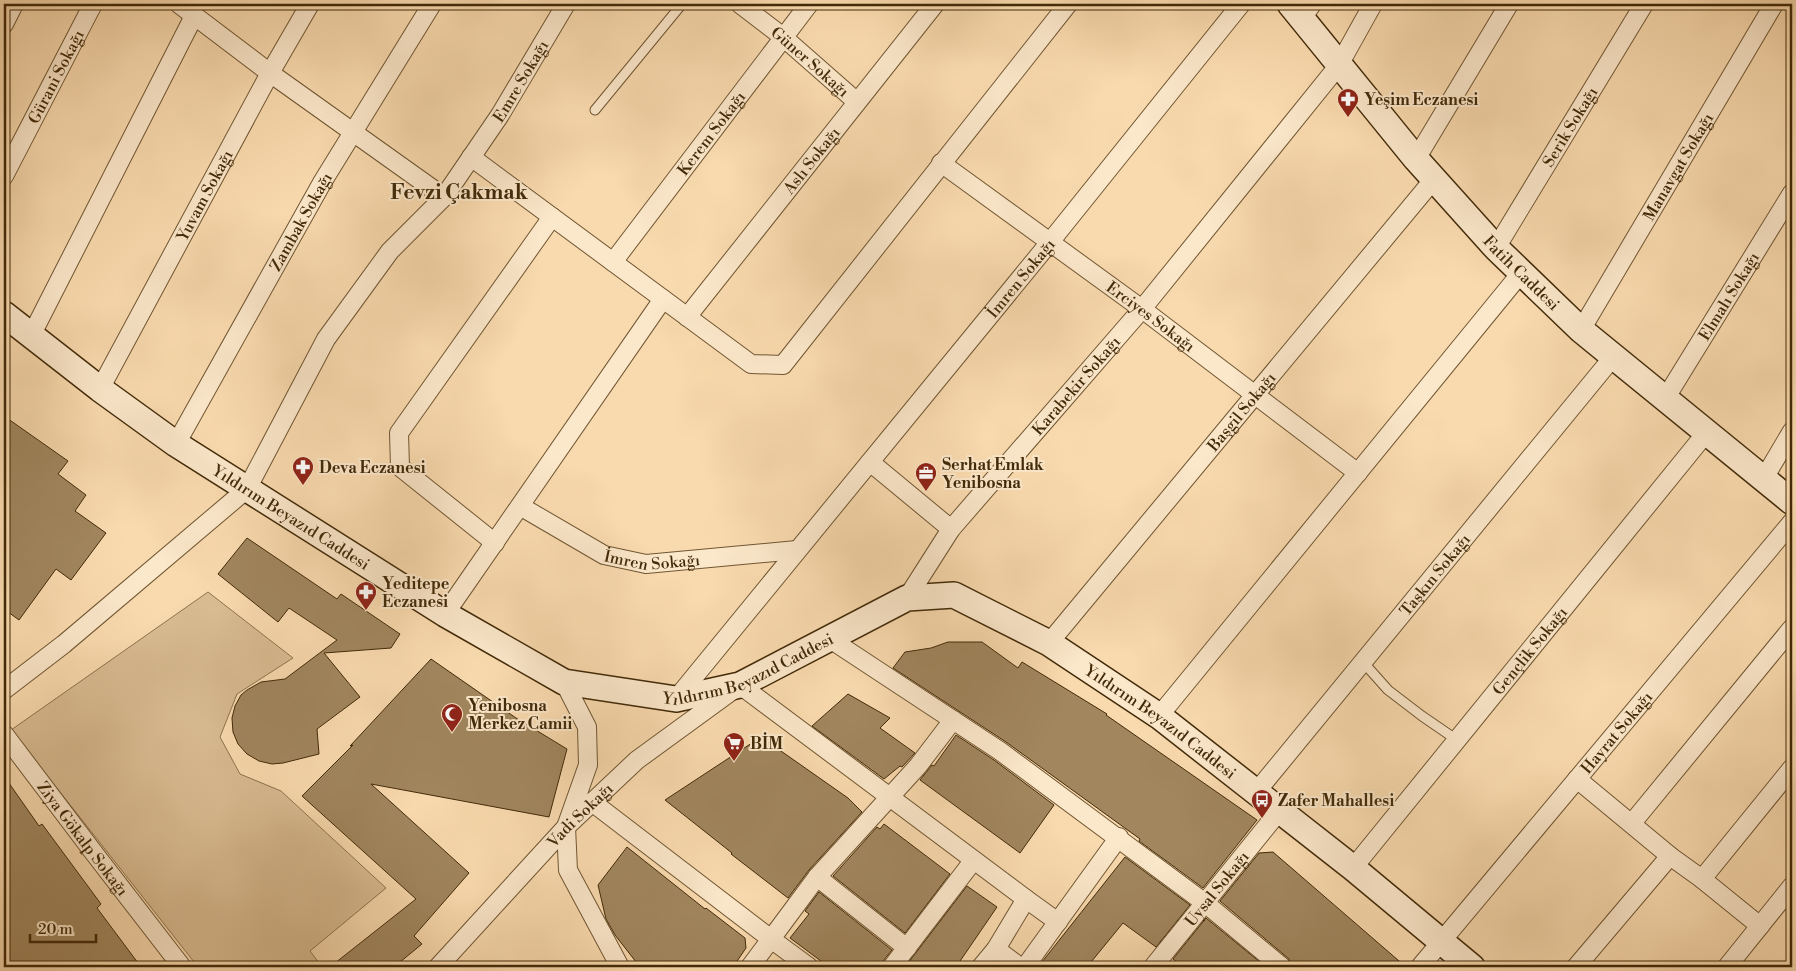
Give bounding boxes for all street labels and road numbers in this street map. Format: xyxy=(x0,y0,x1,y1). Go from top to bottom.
street label: Güner Sokağı xyxy=(767,23,853,102)
street label: Gürani Sokağı xyxy=(24,27,89,127)
street label: Emre Sokağı xyxy=(489,37,553,127)
street label: Serik Sokağı xyxy=(1539,83,1602,171)
street label: Kerem Sokağı xyxy=(673,87,750,180)
street label: Manavgat Sokağı xyxy=(1639,110,1718,224)
street label: Aslı Sokağı xyxy=(779,123,845,199)
street label: Yuvam Sokağı xyxy=(172,147,238,246)
street label: Zambak Sokağı xyxy=(266,169,337,275)
street label: Fatih Caddesi xyxy=(1478,232,1564,315)
street label: İmren Sokağı xyxy=(981,235,1060,322)
street label: Elmalı Sokağı xyxy=(1695,249,1764,344)
street label: Erciyes Sokağı xyxy=(1102,277,1199,357)
street label: Karabekir Sokağı xyxy=(1028,332,1125,440)
street label: Başgil Sokağı xyxy=(1203,368,1281,456)
street label: Yıldırım Beyazıd Caddesi xyxy=(207,460,373,575)
street label: Taşkın Sokağı xyxy=(1396,530,1475,620)
street label: İmren Sokağı xyxy=(602,544,701,575)
street label: Gençlik Sokağı xyxy=(1488,603,1572,699)
street label: Yıldırım Beyazıd Caddesi xyxy=(660,629,837,710)
street label: Yıldırım Beyazıd Caddesi xyxy=(1080,660,1240,784)
street label: Hayrat Sokağı xyxy=(1577,688,1657,778)
street label: Ziya Gökalp Sokağı xyxy=(32,778,132,900)
street label: Vadi Sokağı xyxy=(542,779,618,853)
street label: Uysal Sokağı xyxy=(1181,847,1254,931)

